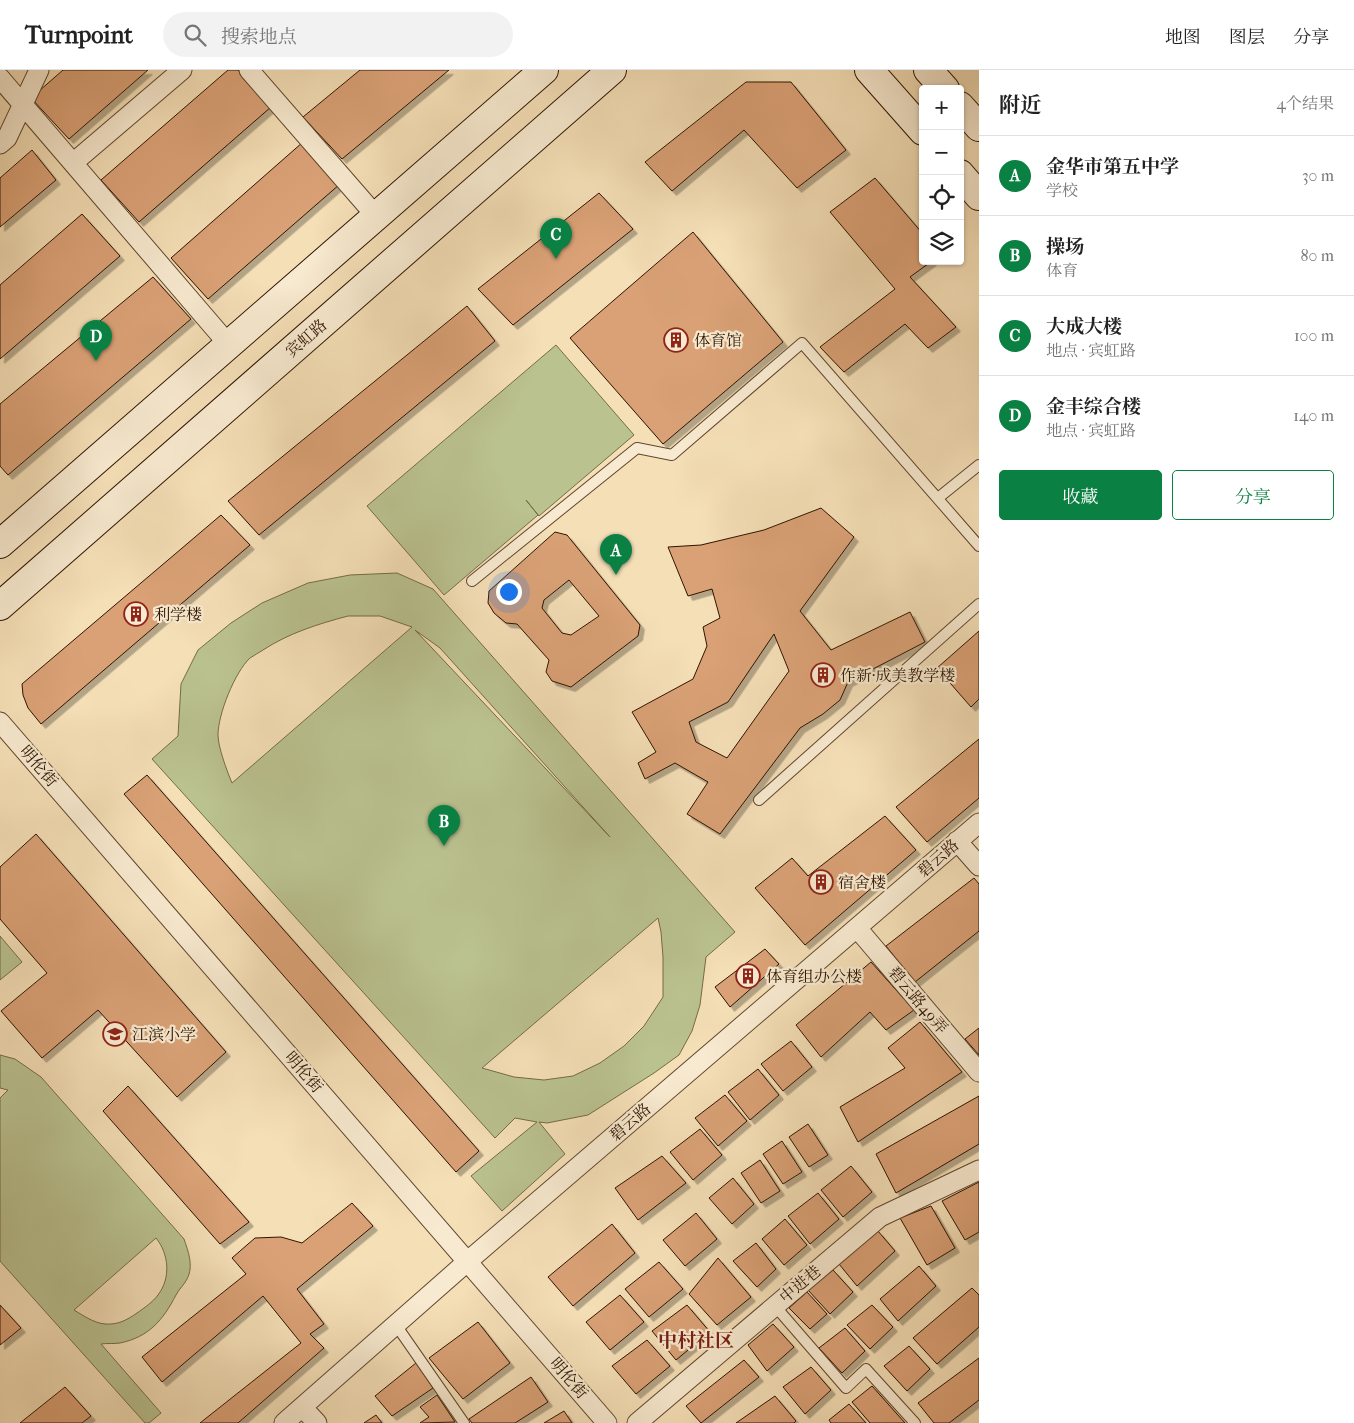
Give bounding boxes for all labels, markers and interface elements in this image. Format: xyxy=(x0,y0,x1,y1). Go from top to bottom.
search box xyxy=(163,12,513,57)
text: Turnpoint xyxy=(25,21,133,49)
icon: search xyxy=(181,21,209,49)
text: 搜索地点 xyxy=(221,26,297,48)
text: 地图 xyxy=(1165,27,1201,48)
text: 图层 xyxy=(1229,27,1265,48)
text: 分享 xyxy=(1293,27,1329,48)
map controls xyxy=(919,85,964,265)
button: + xyxy=(919,85,964,130)
text: 附近 xyxy=(999,93,1041,117)
text: 4个结果 xyxy=(1277,94,1334,113)
button: − xyxy=(919,130,964,175)
text: 金华市第五中学 xyxy=(1046,156,1179,178)
text: A xyxy=(1010,166,1020,185)
text: 30 m xyxy=(1302,166,1334,185)
button: locate xyxy=(919,175,964,220)
text: 学校 xyxy=(1046,181,1078,200)
pin: C xyxy=(540,218,572,259)
button: layers xyxy=(919,220,964,265)
text: 操场 xyxy=(1046,236,1084,258)
text: B xyxy=(1010,246,1020,265)
text: 80 m xyxy=(1300,246,1334,265)
text: 体育 xyxy=(1046,261,1078,280)
street label: 宾虹路 xyxy=(282,315,330,361)
text: 大成大楼 xyxy=(1046,316,1122,338)
pin: D xyxy=(80,320,112,361)
text: C xyxy=(1010,326,1020,345)
text: 100 m xyxy=(1294,326,1334,345)
building icon: 体育馆 xyxy=(663,327,689,353)
place label: 体育馆 xyxy=(694,331,742,350)
text: 地点 · 宾虹路 xyxy=(1046,341,1136,360)
text: 金丰综合楼 xyxy=(1046,396,1141,418)
text: D xyxy=(1009,406,1021,425)
text: 140 m xyxy=(1293,406,1334,425)
text: 地点 · 宾虹路 xyxy=(1046,421,1136,440)
button: 收藏 xyxy=(999,470,1162,520)
button: 分享 xyxy=(1172,470,1334,520)
pin: A xyxy=(600,534,632,575)
your location xyxy=(496,579,522,605)
building icon: 利学楼 xyxy=(123,601,149,627)
place label: 利学楼 xyxy=(154,605,202,624)
building icon: 作新·成美教学楼 xyxy=(810,662,836,688)
place label: 作新·成美教学楼 xyxy=(840,666,955,685)
street label: 明伦街 xyxy=(16,742,62,790)
pin: B xyxy=(428,805,460,846)
street label: 碧云路 xyxy=(914,835,962,881)
building icon: 宿舍楼 xyxy=(808,869,834,895)
place label: 宿舍楼 xyxy=(838,873,886,892)
building icon: 体育组办公楼 xyxy=(735,963,761,989)
street label: 碧云路49弄 xyxy=(884,963,952,1037)
place label: 体育组办公楼 xyxy=(766,967,862,986)
school or university icon: 江滨小学 xyxy=(102,1021,128,1047)
place label: 江滨小学 xyxy=(132,1025,196,1044)
street label: 明伦街 xyxy=(281,1048,327,1096)
street label: 碧云路 xyxy=(606,1099,654,1145)
street label: 中进巷 xyxy=(776,1261,824,1307)
district label: 中村社区 xyxy=(658,1330,734,1352)
street label: 明伦街 xyxy=(546,1354,592,1402)

